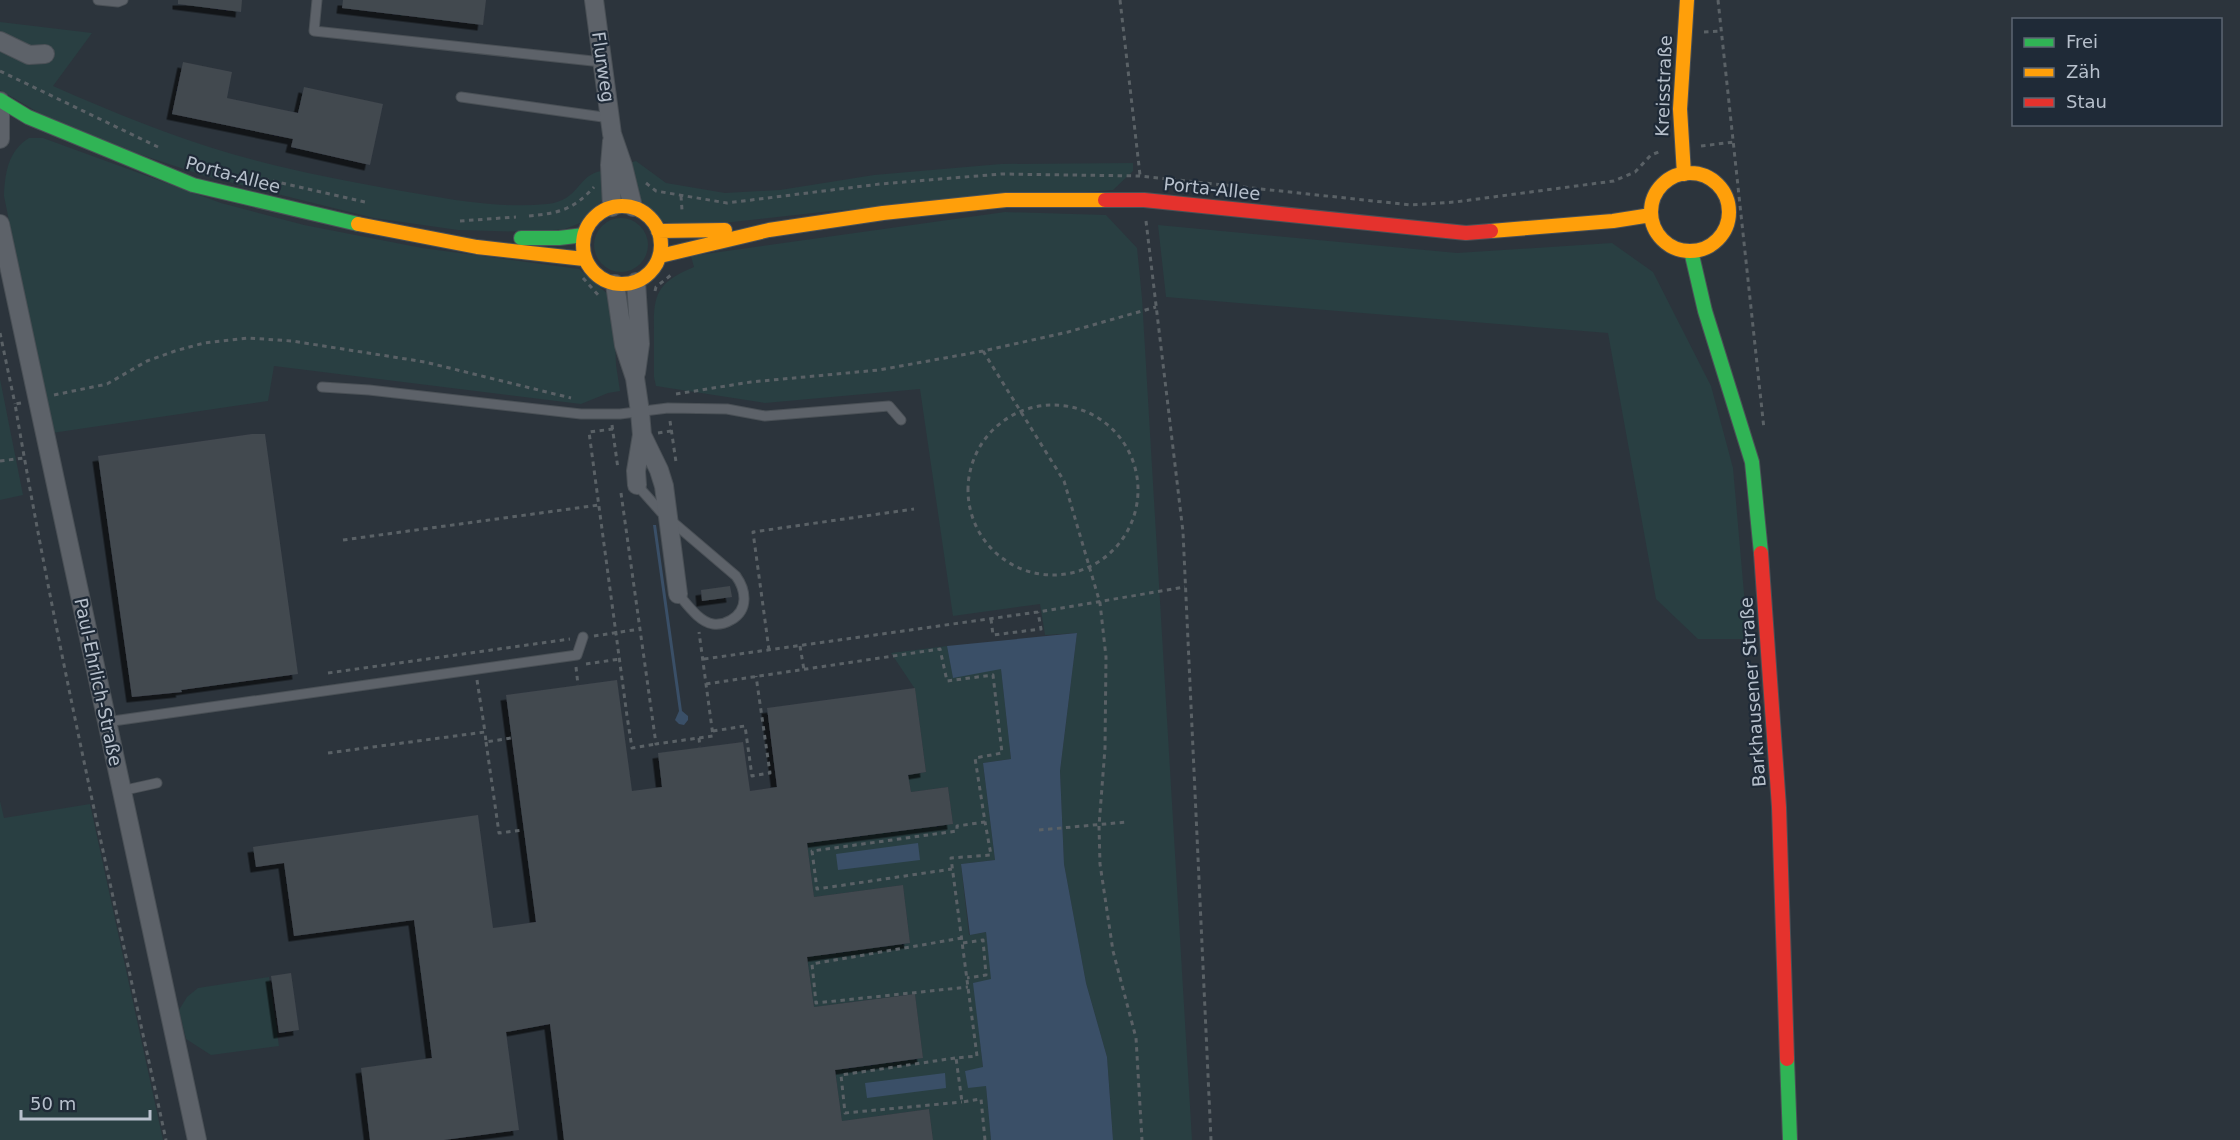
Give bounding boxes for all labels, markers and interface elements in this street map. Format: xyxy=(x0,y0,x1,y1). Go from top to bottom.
legend xyxy=(2012,18,2222,126)
street label: Flurweg xyxy=(588,30,619,104)
text: Frei xyxy=(2066,31,2098,52)
street label: Kreisstraße xyxy=(1651,35,1676,137)
text: Zäh xyxy=(2066,61,2101,82)
text: Stau xyxy=(2066,91,2107,112)
street label: Porta-Allee xyxy=(183,152,283,197)
street label: Porta-Allee xyxy=(1163,173,1262,204)
street label: Paul-Ehrlich-Straße xyxy=(70,596,127,768)
street label: Barkhausener Straße xyxy=(1735,596,1770,788)
scale bar xyxy=(21,1083,150,1121)
text: 50 m xyxy=(30,1093,76,1114)

